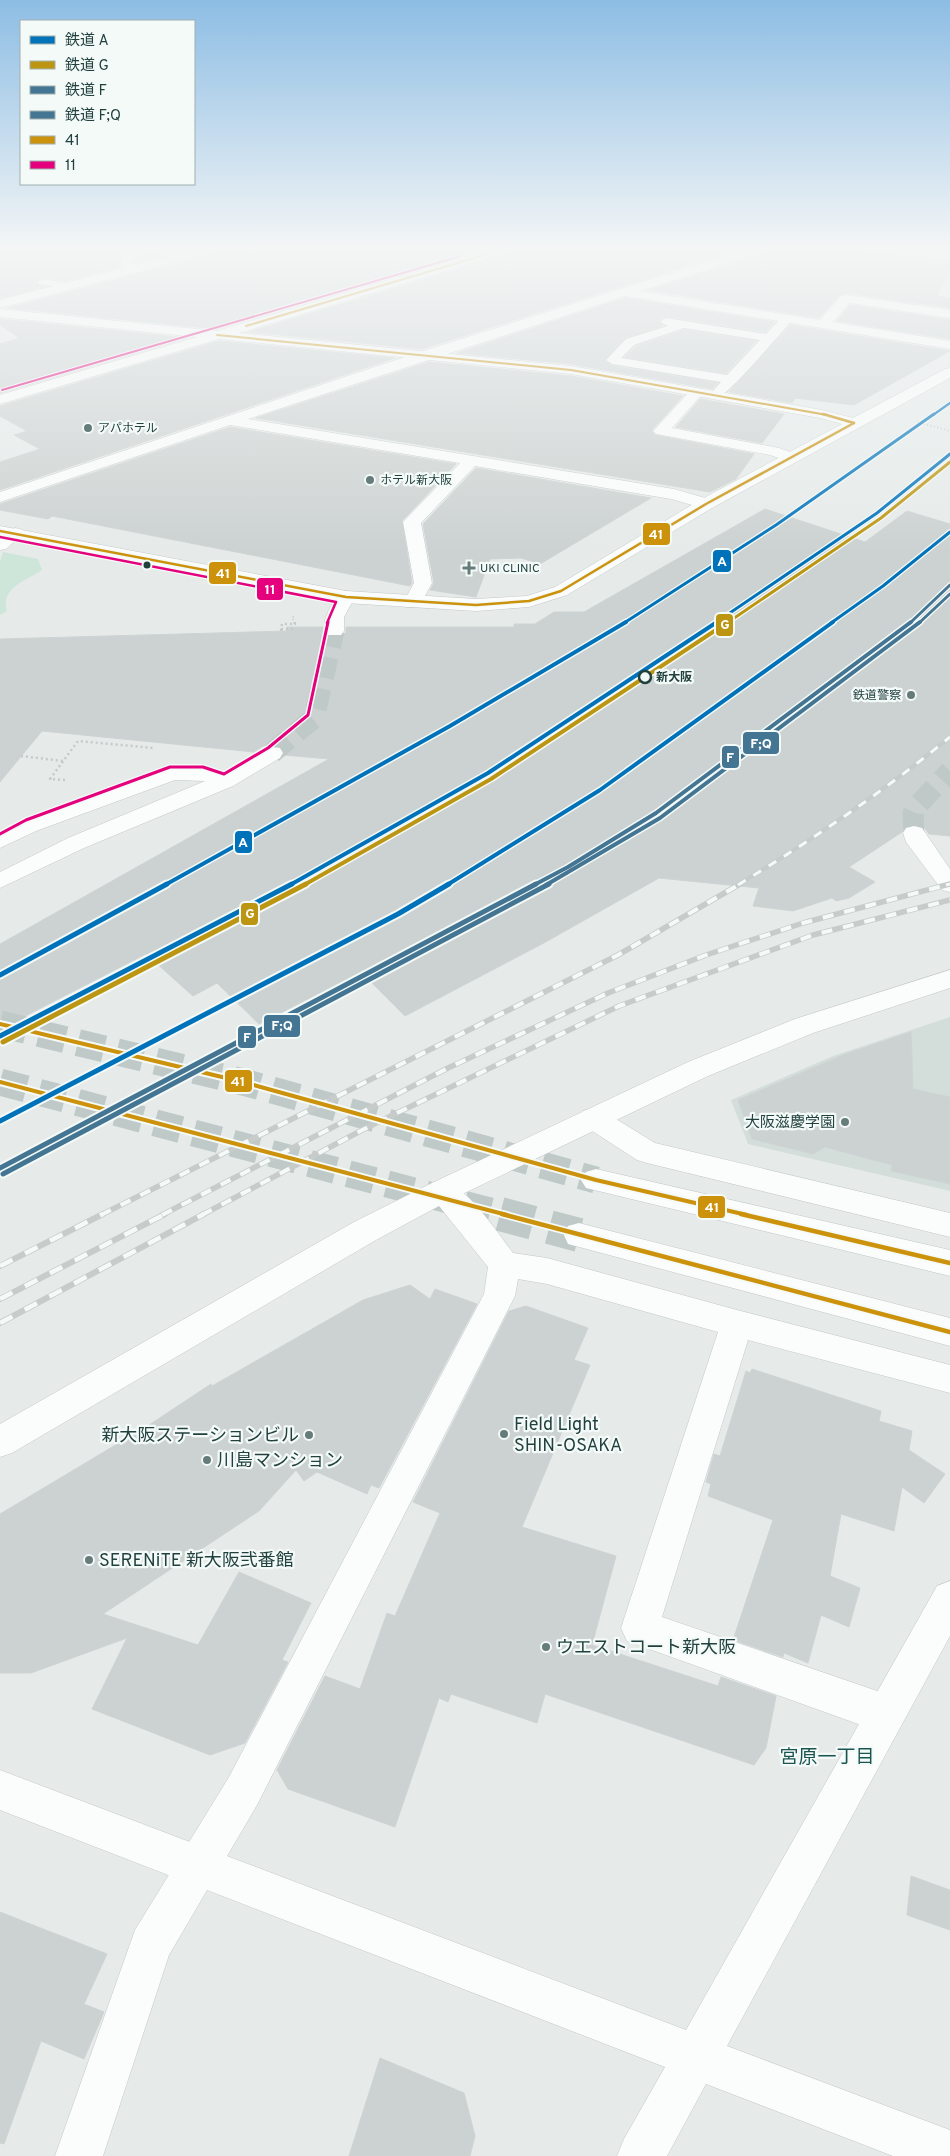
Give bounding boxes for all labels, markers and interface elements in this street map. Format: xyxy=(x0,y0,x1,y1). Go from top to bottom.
legend xyxy=(20,20,195,185)
text: 鉄道 A xyxy=(65,32,109,51)
text: 鉄道 G xyxy=(65,57,109,76)
text: 鉄道 F xyxy=(65,82,107,101)
text: 鉄道 F;Q xyxy=(65,107,121,126)
text: 41 xyxy=(65,132,80,151)
text: 11 xyxy=(65,157,76,176)
place label: アパホテル xyxy=(98,421,158,437)
marker: アパホテル xyxy=(82,422,94,434)
place label: ホテル新大阪 xyxy=(380,473,452,489)
marker: ホテル新大阪 xyxy=(364,474,376,486)
line badge: 41 xyxy=(642,522,671,546)
text: 41 xyxy=(649,527,663,544)
line badge: A xyxy=(712,549,732,573)
text: A xyxy=(717,554,727,571)
unlabelled marker xyxy=(142,560,152,570)
line badge: 41 xyxy=(208,561,237,585)
marker: UKI CLINIC xyxy=(462,561,476,575)
place label: UKI CLINIC xyxy=(480,561,540,577)
text: 41 xyxy=(216,566,230,583)
line badge: 11 xyxy=(256,577,284,601)
text: 11 xyxy=(264,582,276,599)
line badge: G xyxy=(715,613,734,637)
text: G xyxy=(720,617,730,634)
marker: 新大阪 xyxy=(638,670,652,684)
place label: 新大阪 xyxy=(656,670,692,686)
place label: 鉄道警察 xyxy=(853,688,901,704)
marker: 鉄道警察 xyxy=(905,689,917,701)
line badge: F;Q xyxy=(742,731,780,755)
text: F;Q xyxy=(750,736,772,753)
line badge: F xyxy=(721,745,740,769)
text: F xyxy=(726,750,734,767)
line badge: A xyxy=(234,830,253,854)
text: A xyxy=(238,835,248,852)
line badge: G xyxy=(240,902,259,926)
text: G xyxy=(245,906,255,923)
line badge: F;Q xyxy=(263,1014,301,1038)
text: F;Q xyxy=(271,1018,293,1035)
line badge: F xyxy=(237,1025,257,1049)
text: F xyxy=(243,1030,251,1047)
line badge: 41 xyxy=(224,1069,253,1093)
text: 41 xyxy=(231,1074,245,1091)
place label: 大阪滋慶学園 xyxy=(745,1114,835,1133)
marker: 大阪滋慶学園 xyxy=(839,1116,851,1128)
line badge: 41 xyxy=(697,1195,726,1219)
text: 41 xyxy=(705,1200,719,1217)
place label: Field Light SHIN-OSAKA xyxy=(514,1414,622,1458)
place label: 新大阪ステーションビル xyxy=(101,1425,299,1448)
marker: Field Light SHIN-OSAKA xyxy=(498,1428,510,1440)
marker: 新大阪ステーションビル xyxy=(303,1429,315,1441)
place label: 川島マンション xyxy=(217,1450,343,1473)
marker: 川島マンション xyxy=(201,1454,213,1466)
place label: SERENiTE 新大阪弐番館 xyxy=(99,1550,294,1573)
marker: SERENiTE 新大阪弐番館 xyxy=(83,1554,95,1566)
place label: ウエストコート新大阪 xyxy=(556,1637,736,1660)
marker: ウエストコート新大阪 xyxy=(540,1641,552,1653)
district label: 宮原一丁目 xyxy=(779,1746,875,1770)

